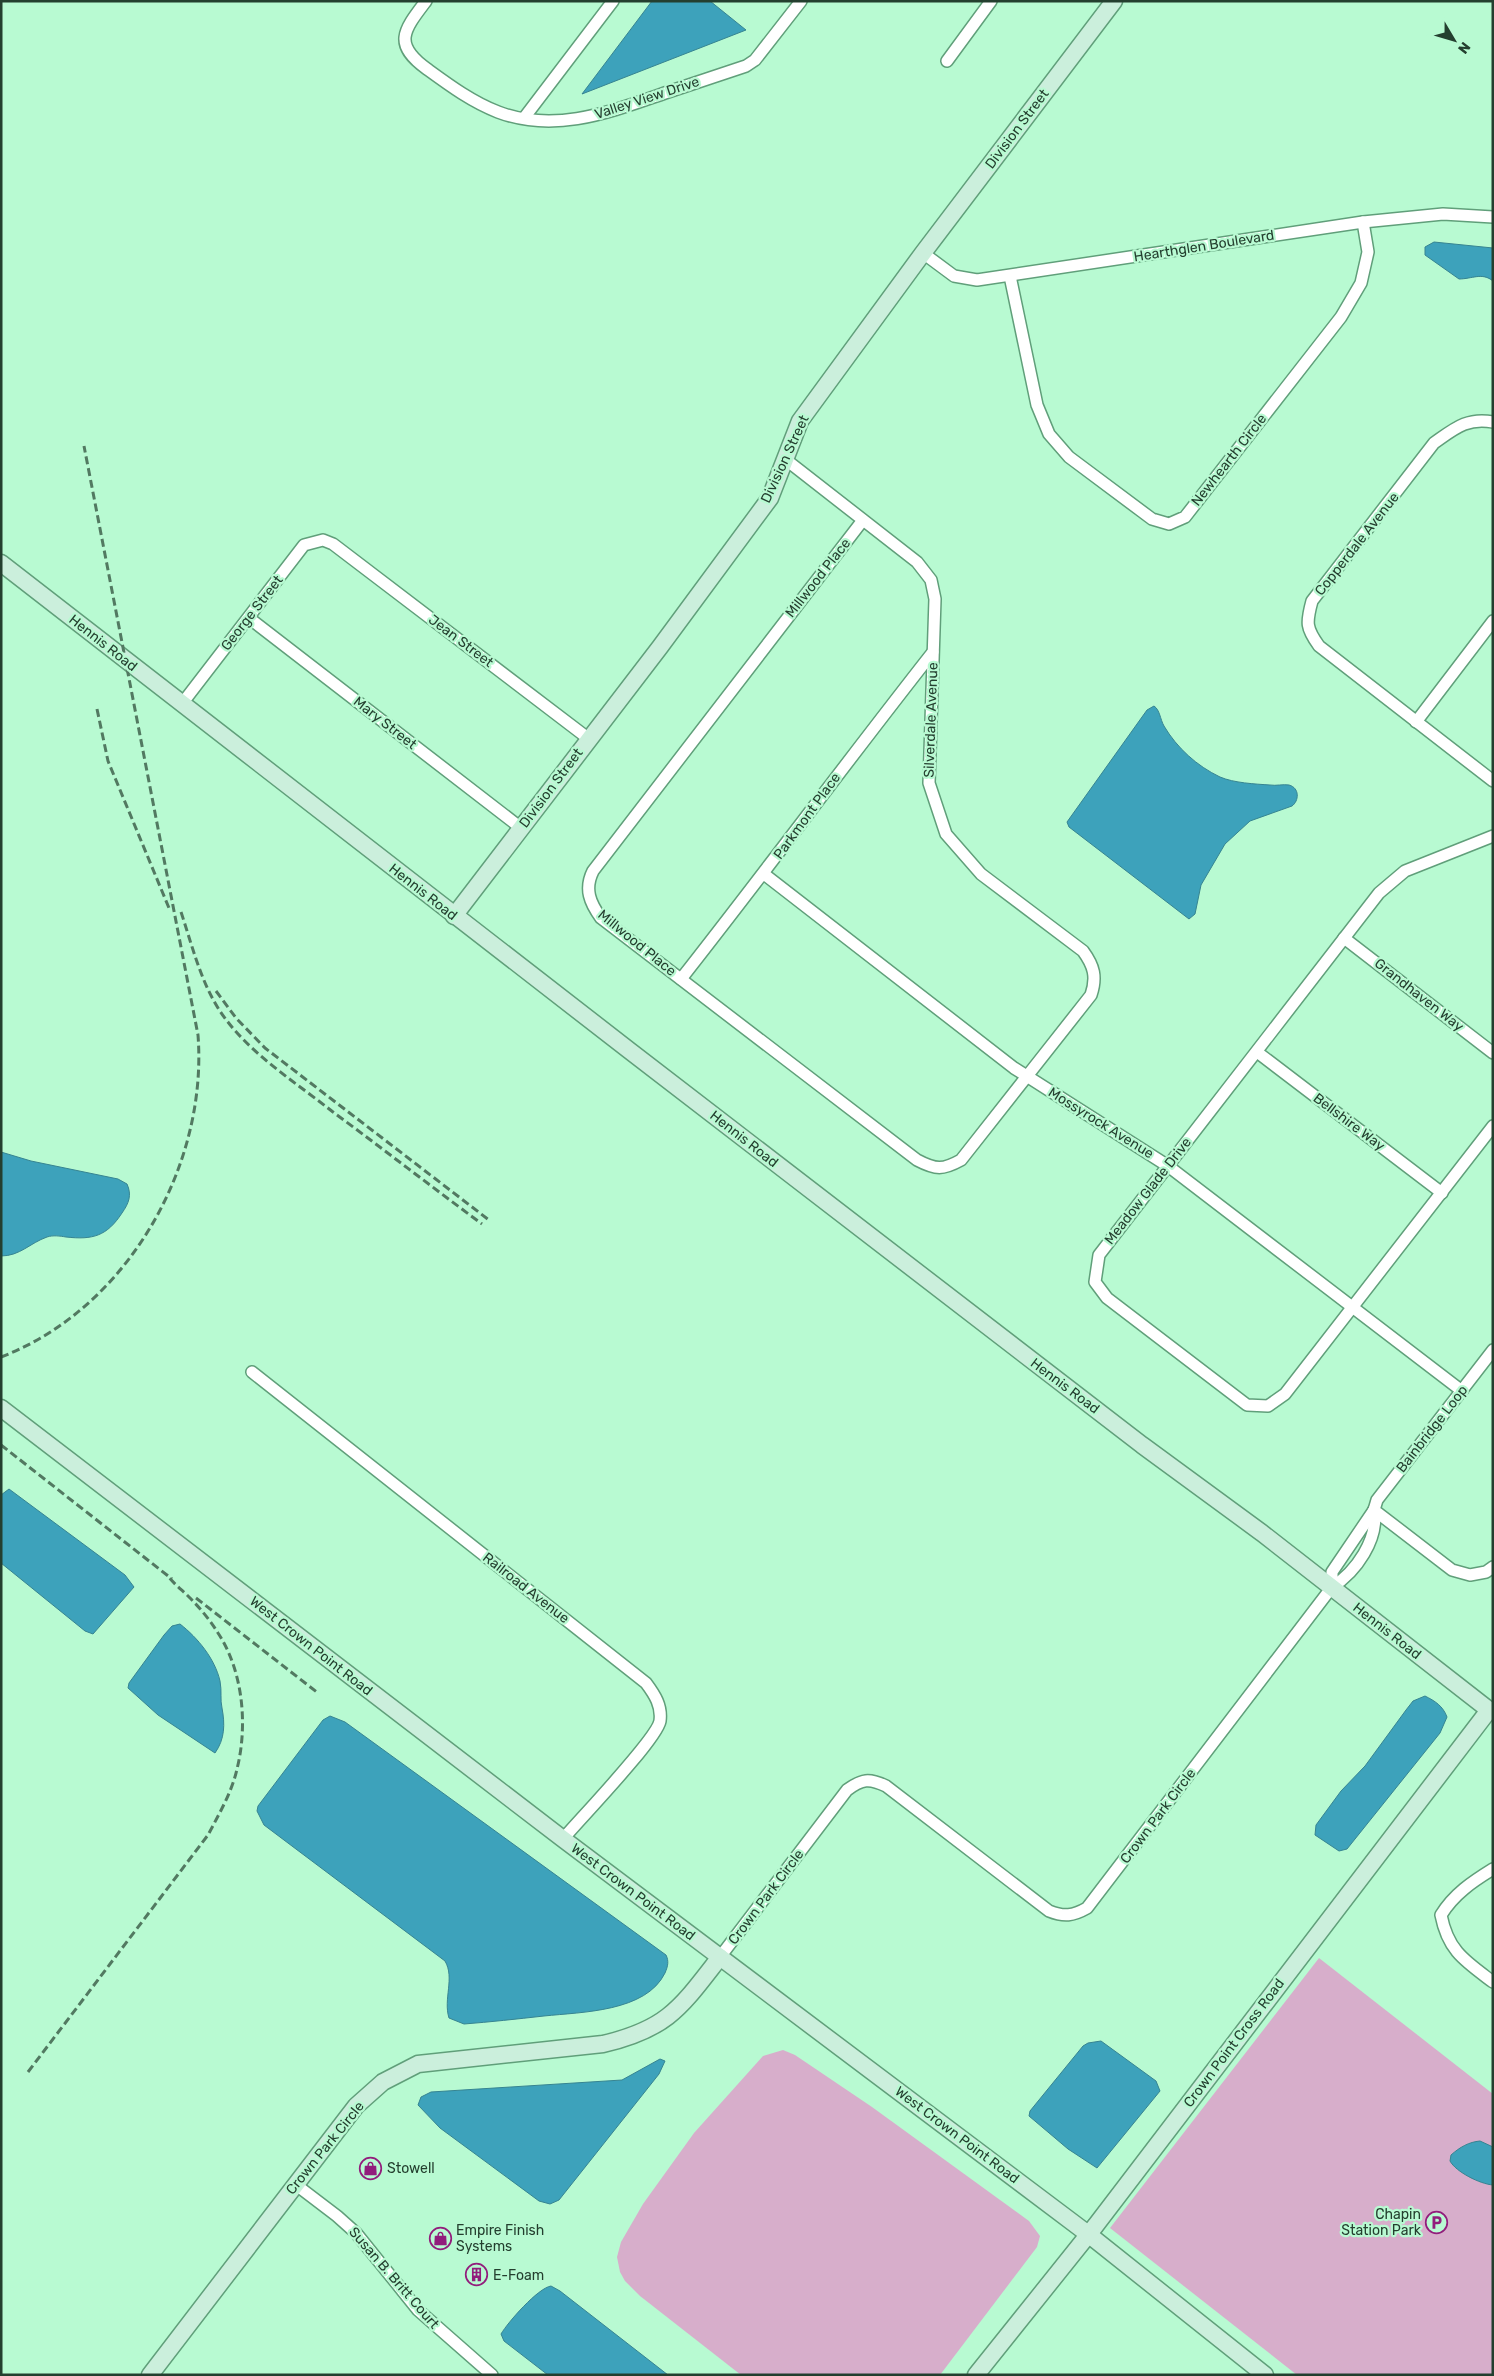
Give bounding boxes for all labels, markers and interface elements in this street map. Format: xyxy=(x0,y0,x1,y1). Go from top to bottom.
north arrow xyxy=(1429,15,1479,65)
text: N xyxy=(1454,38,1474,57)
street label: Valley View Drive xyxy=(593,73,702,123)
street label: Division Street xyxy=(982,85,1053,172)
street label: Hearthglen Boulevard xyxy=(1133,227,1275,265)
street label: Newhearth Circle xyxy=(1188,410,1270,509)
street label: Division Street xyxy=(757,412,813,506)
street label: Copperdale Avenue xyxy=(1311,489,1403,599)
street label: Millwood Place xyxy=(782,535,854,621)
street label: George Street xyxy=(217,572,287,654)
street label: Hennis Road xyxy=(65,611,141,675)
street label: Jean Street xyxy=(425,611,497,671)
street label: Silverdale Avenue xyxy=(920,662,942,778)
street label: Mary Street xyxy=(350,693,420,753)
street label: Division Street xyxy=(516,744,587,831)
street label: Parkmont Place xyxy=(770,769,844,862)
street label: Hennis Road xyxy=(385,860,461,924)
street label: Millwood Place xyxy=(594,906,680,980)
street label: Grandhaven Way xyxy=(1371,955,1467,1035)
street label: Mossyrock Avenue xyxy=(1045,1084,1157,1162)
street label: Bellshire Way xyxy=(1310,1089,1388,1155)
street label: Hennis Road xyxy=(706,1107,782,1171)
street label: Meadow Glade Drive xyxy=(1101,1134,1195,1248)
street label: Hennis Road xyxy=(1027,1355,1103,1417)
street label: Bainbridge Loop xyxy=(1393,1382,1471,1476)
street label: Railroad Avenue xyxy=(479,1549,573,1627)
street label: West Crown Point Road xyxy=(246,1593,376,1699)
street label: Hennis Road xyxy=(1349,1599,1425,1663)
street label: Crown Park Circle xyxy=(1117,1765,1199,1867)
street label: West Crown Point Road xyxy=(568,1840,698,1944)
street label: Crown Park Circle xyxy=(725,1846,807,1948)
street label: Crown Point Cross Road xyxy=(1180,1975,1288,2111)
street label: West Crown Point Road xyxy=(892,2083,1022,2187)
street label: Crown Park Circle xyxy=(282,2098,368,2198)
shop icon: Stowell xyxy=(359,2156,383,2180)
place label: Stowell xyxy=(387,2160,435,2177)
place label: Chapin Station Park xyxy=(1341,2206,1422,2239)
parking icon: Chapin Station Park xyxy=(1425,2210,1449,2234)
place label: Empire Finish Systems xyxy=(456,2222,544,2255)
street label: Susan B. Britt Court xyxy=(345,2224,443,2333)
shop icon: Empire Finish Systems xyxy=(428,2226,452,2250)
building icon: E-Foam xyxy=(465,2263,489,2287)
place label: E-Foam xyxy=(493,2267,544,2284)

